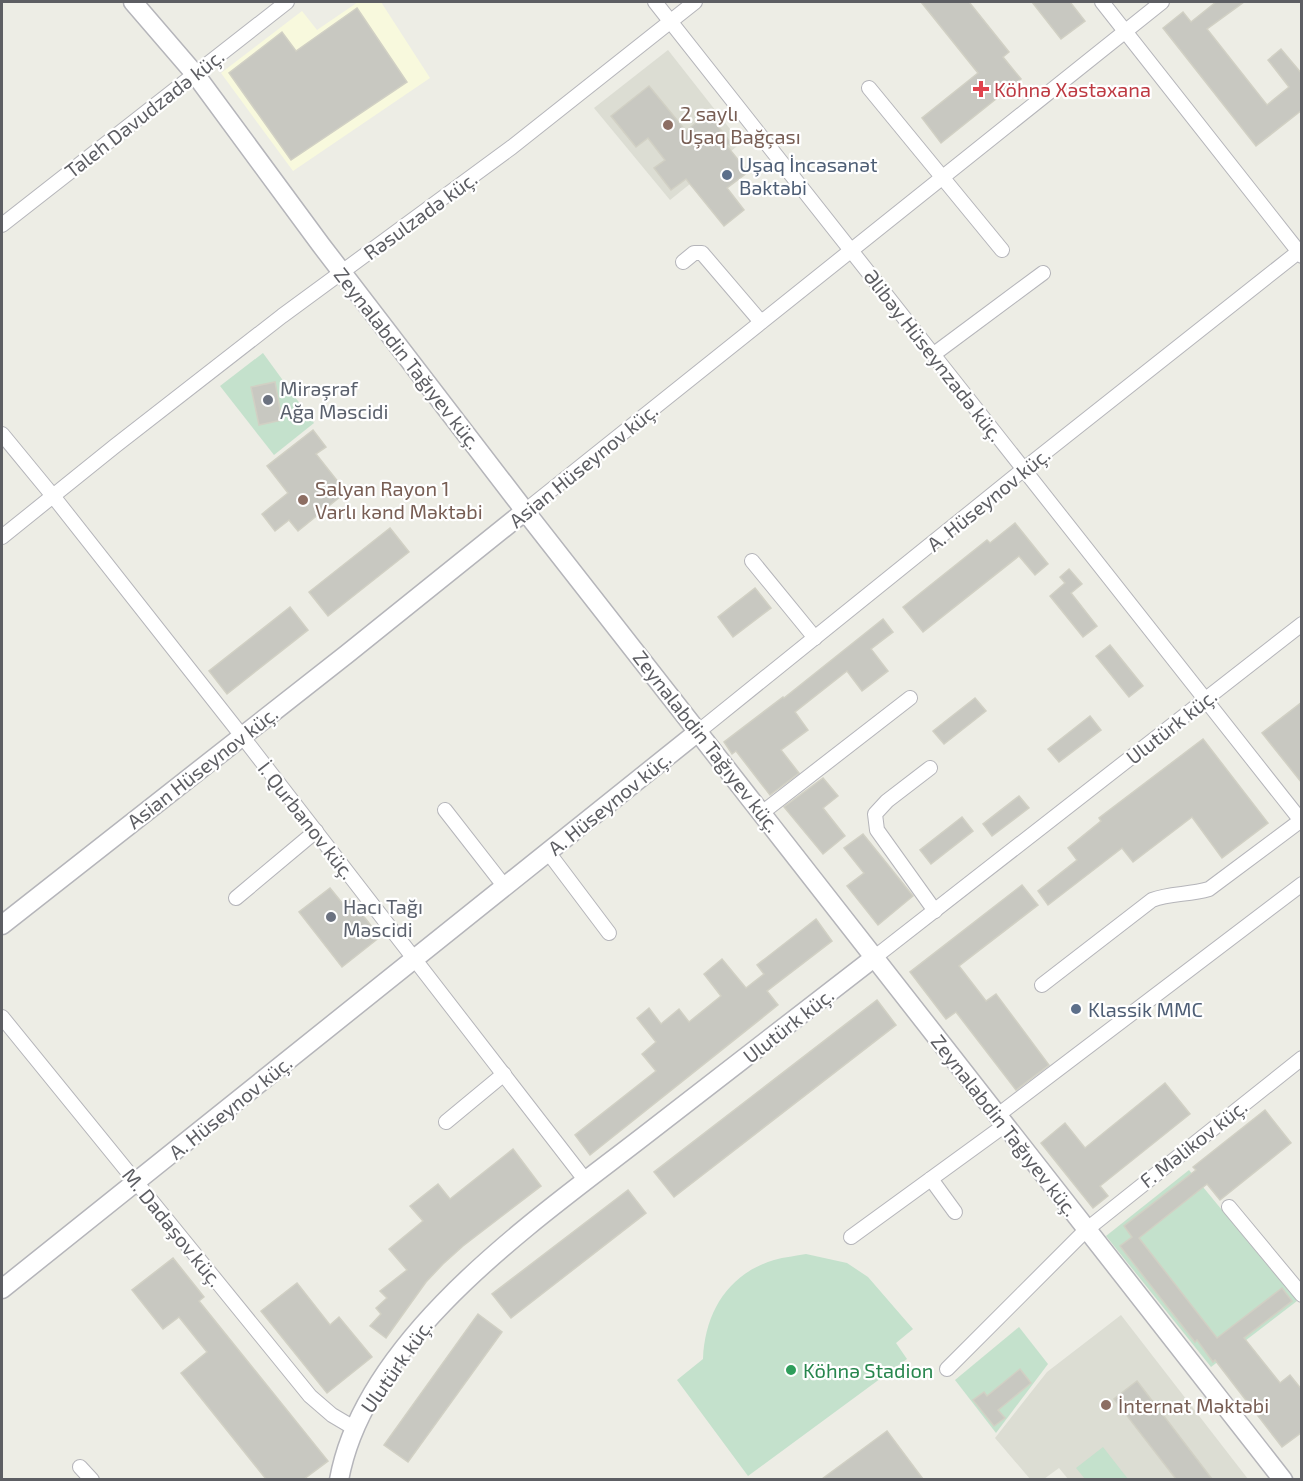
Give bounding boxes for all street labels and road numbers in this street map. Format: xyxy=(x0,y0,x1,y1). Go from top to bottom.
street label: Taleh Davudzadə küç. xyxy=(60,44,229,183)
street label: Rəsulzadə küç. xyxy=(359,166,482,265)
street label: Zeynalabdin Tağıyev küç. xyxy=(329,262,486,454)
street label: Əlibəy Hüseynzadə küç. xyxy=(859,264,1009,446)
street label: Asian Hüseynov küç. xyxy=(504,398,663,533)
street label: A. Hüseynov küç. xyxy=(922,442,1055,557)
street label: Zeynalabdin Tağıyev küç. xyxy=(628,645,785,837)
street label: Ulutürk küç. xyxy=(1121,683,1222,770)
street label: Asian Hüseynov küç. xyxy=(122,701,283,834)
street label: A. Hüseynov küç. xyxy=(543,746,676,861)
street label: İ. Qurbanov küç. xyxy=(253,756,360,884)
street label: Ulutürk küç. xyxy=(738,982,839,1069)
street label: Zeynalabdin Tağıyev küç. xyxy=(926,1029,1083,1221)
street label: A. Hüseynov küç. xyxy=(164,1050,297,1165)
street label: F. Məlikov küç. xyxy=(1135,1094,1252,1193)
street label: M. Dadaşov küç. xyxy=(117,1163,228,1292)
street label: Ulutürk küç. xyxy=(355,1315,438,1418)

